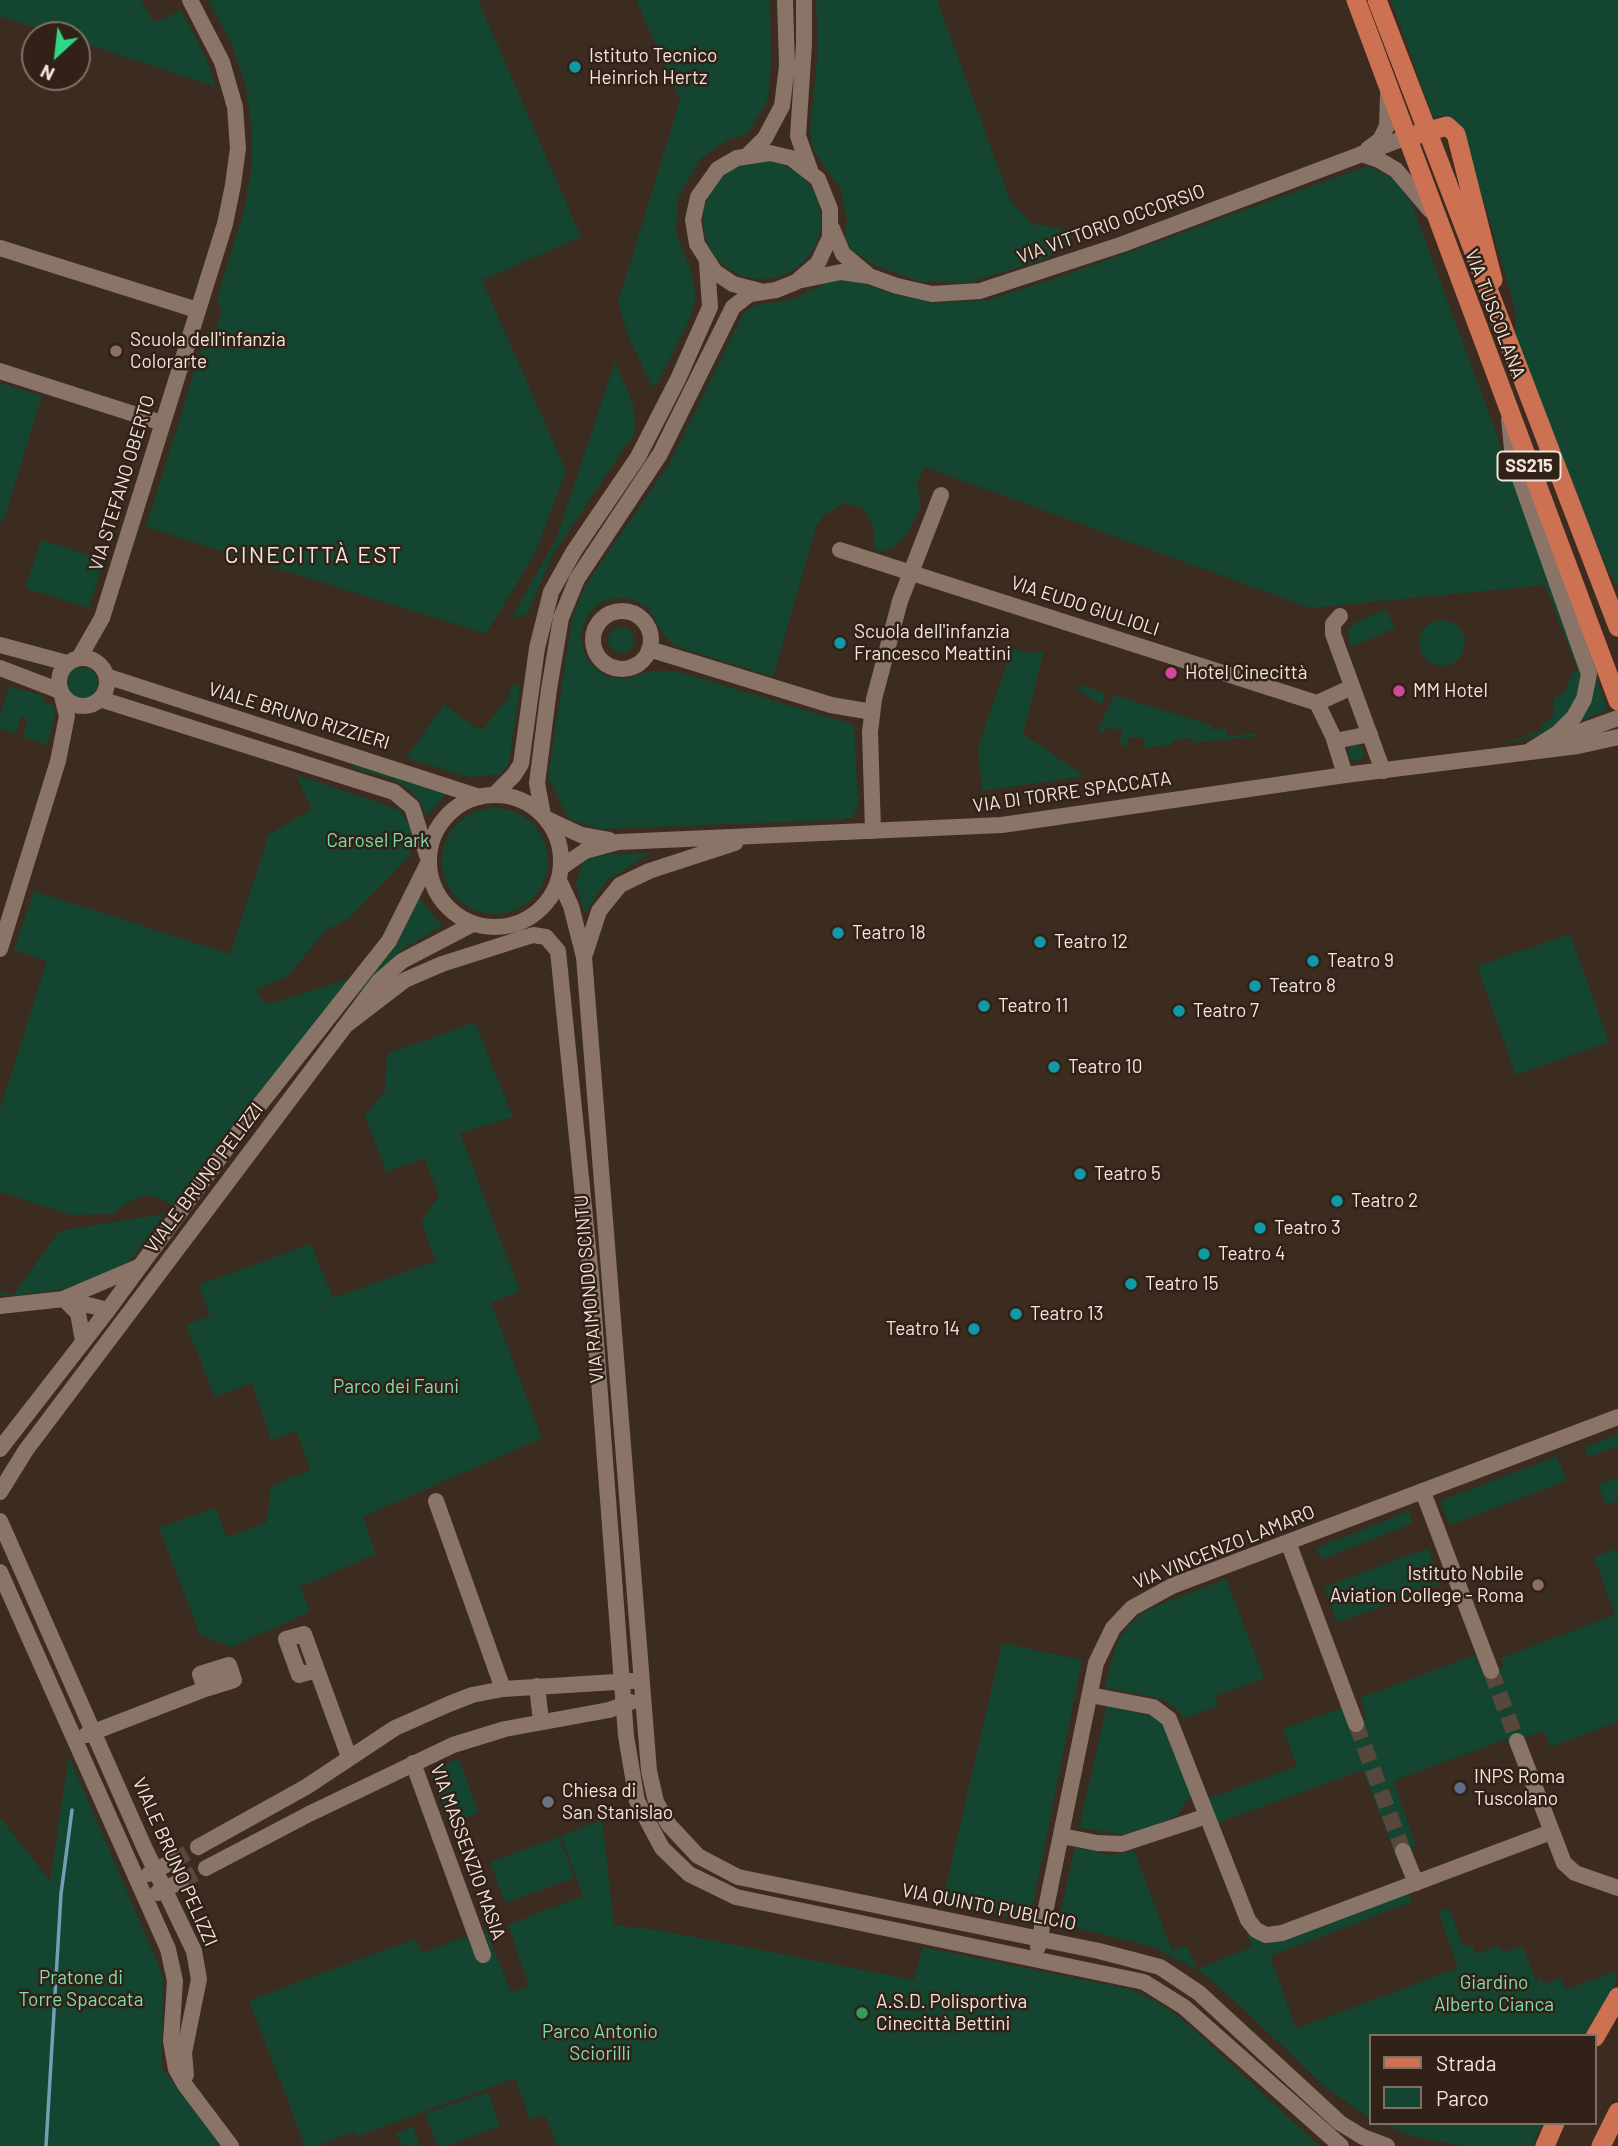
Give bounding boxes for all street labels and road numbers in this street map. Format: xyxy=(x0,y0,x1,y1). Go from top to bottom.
street label: VIA VITTORIO OCCORSIO xyxy=(1014,179,1208,269)
street label: VIA TUSCOLANA xyxy=(1460,246,1530,382)
street label: VIA STEFANO OBERTO xyxy=(84,392,160,574)
road number: SS215 xyxy=(1498,452,1560,480)
street label: VIA EUDO GIULIOLI xyxy=(1008,571,1162,641)
street label: VIALE BRUNO RIZZIERI xyxy=(206,678,392,754)
street label: VIA DI TORRE SPACCATA xyxy=(971,767,1173,817)
street label: VIALE BRUNO PELIZZI xyxy=(140,1098,268,1258)
street label: VIA RAIMONDO SCINTU xyxy=(569,1194,609,1384)
street label: VIA VINCENZO LAMARO xyxy=(1130,1500,1318,1594)
street label: VIA MASSENZIO MASIA xyxy=(426,1761,510,1943)
street label: VIALE BRUNO PELIZZI xyxy=(128,1774,222,1950)
street label: VIA QUINTO PUBLICIO xyxy=(900,1879,1078,1935)

